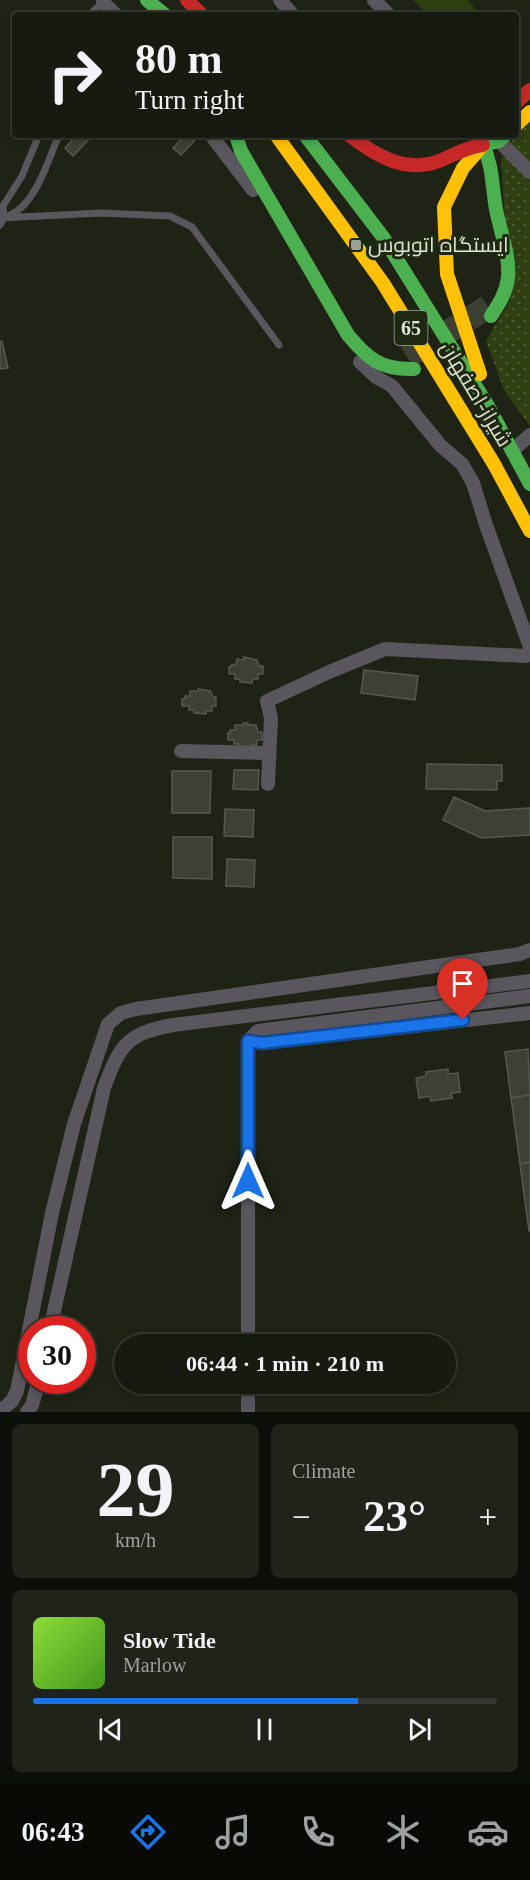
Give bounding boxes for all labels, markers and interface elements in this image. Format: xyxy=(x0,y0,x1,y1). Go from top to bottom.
icon: right xyxy=(36,36,114,114)
text: 80 m xyxy=(135,36,223,82)
text: Turn right xyxy=(135,85,244,115)
place label: ایستگاه اتوبوس xyxy=(368,233,509,258)
marker: ایستگاه اتوبوس xyxy=(349,238,363,252)
road number: 65 xyxy=(394,311,428,345)
street label: شیراز-اصفهان xyxy=(434,337,517,451)
pin xyxy=(437,958,488,1020)
icon: arrive xyxy=(446,967,479,1000)
position arrow xyxy=(216,1149,280,1213)
speed limit sign: 30 xyxy=(18,1316,96,1394)
text: 06:44 · 1 min · 210 m xyxy=(186,1351,384,1376)
text: 29 xyxy=(97,1446,175,1533)
text: Climate xyxy=(292,1460,355,1482)
text: 23° xyxy=(363,1491,426,1541)
text: − xyxy=(292,1499,311,1535)
text: + xyxy=(478,1499,497,1535)
text: km/h xyxy=(115,1529,156,1551)
text: Slow Tide xyxy=(123,1628,216,1653)
text: Marlow xyxy=(123,1654,186,1676)
icon: previous xyxy=(94,1713,127,1746)
icon: pause xyxy=(248,1713,281,1746)
icon: next xyxy=(403,1713,436,1746)
icon: directions xyxy=(127,1811,169,1853)
icon: music xyxy=(212,1811,254,1853)
icon: phone xyxy=(297,1811,339,1853)
icon: climate xyxy=(382,1811,424,1853)
icon: car xyxy=(467,1811,509,1853)
text: 06:43 xyxy=(21,1817,84,1847)

